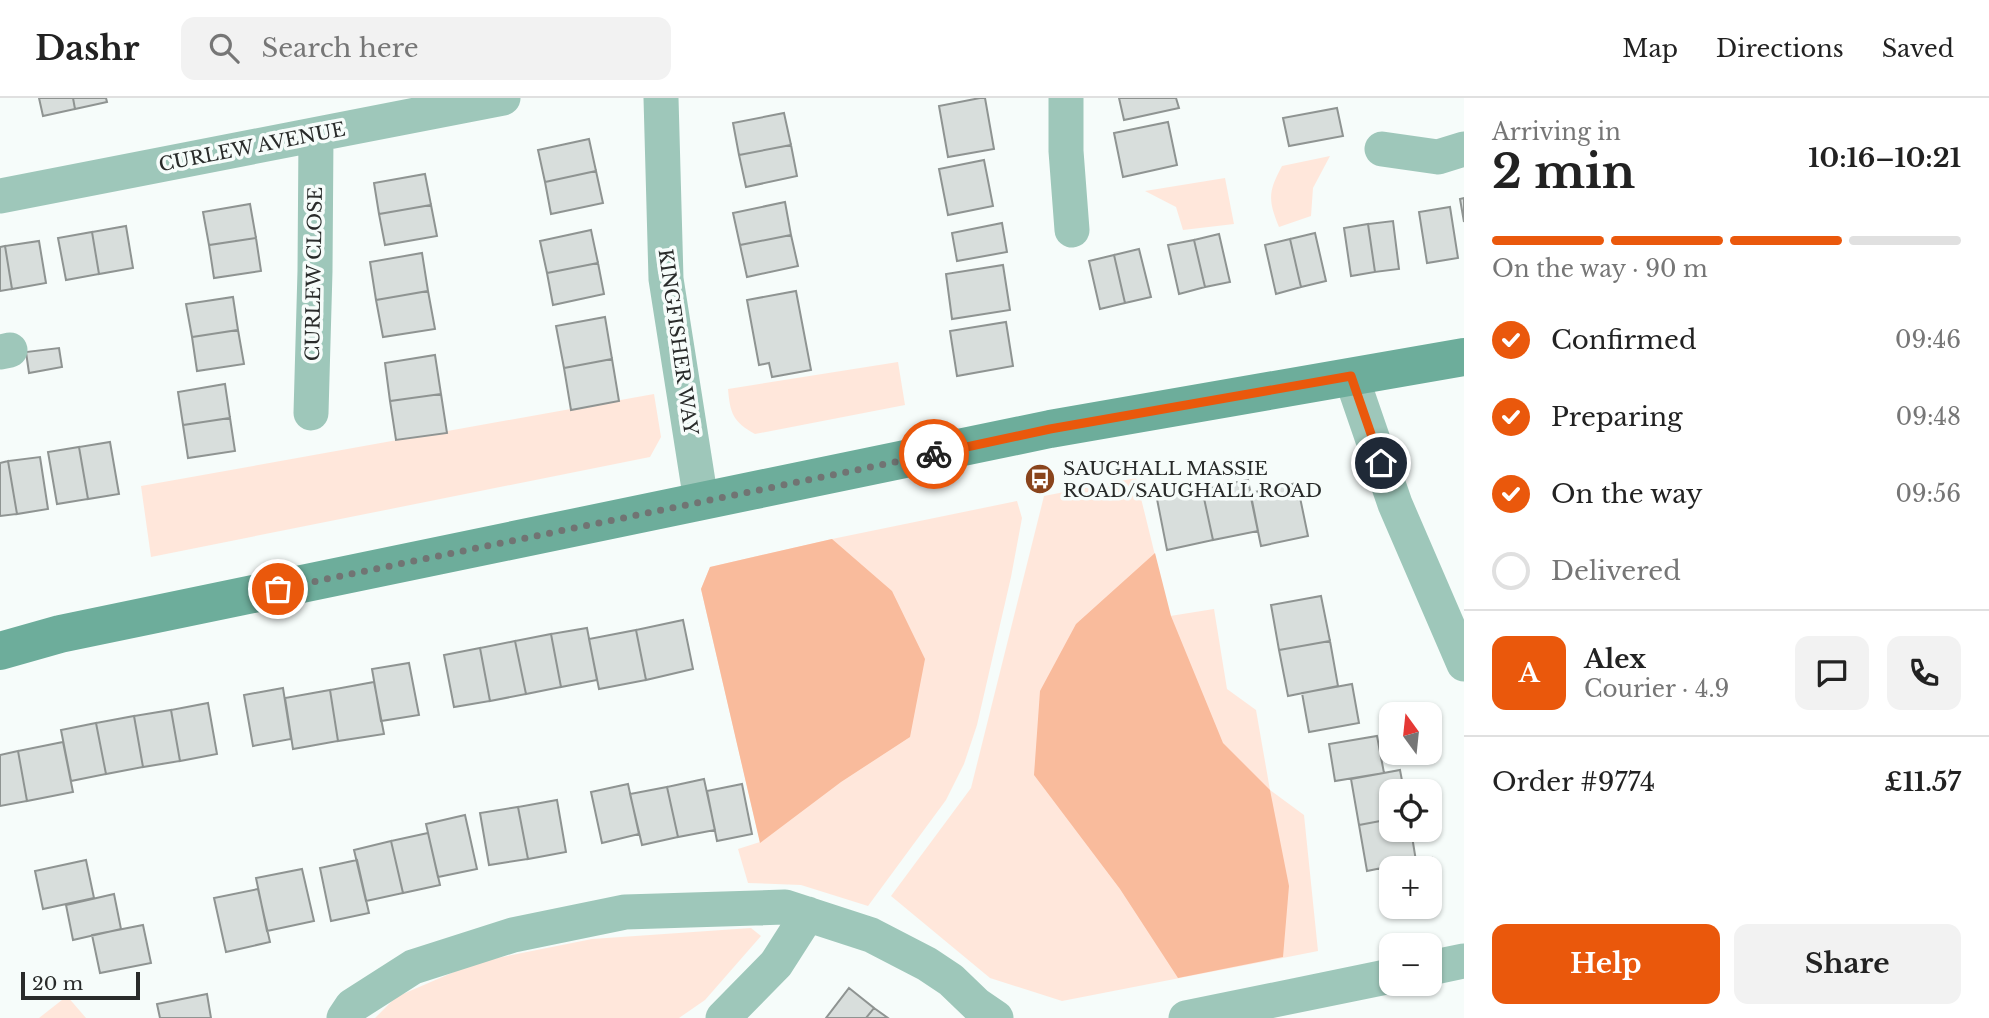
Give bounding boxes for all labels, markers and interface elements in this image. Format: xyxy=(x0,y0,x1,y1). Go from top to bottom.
search box xyxy=(181,17,671,80)
text: Dashr xyxy=(35,28,139,69)
icon: search xyxy=(205,29,243,67)
text: Search here xyxy=(261,32,419,64)
text: Map xyxy=(1622,34,1678,63)
text: Directions xyxy=(1716,34,1844,63)
text: Saved xyxy=(1882,34,1954,63)
street label: CURLEW AVENUE xyxy=(157,118,347,176)
text: Arriving in xyxy=(1492,118,1621,146)
text: 10:16–10:21 xyxy=(1808,142,1961,174)
text: 2 min xyxy=(1492,143,1635,200)
street label: CURLEW CLOSE xyxy=(301,187,327,361)
street label: KINGFISHER WAY xyxy=(654,247,702,437)
text: On the way · 90 m xyxy=(1492,255,1708,283)
icon: check xyxy=(1492,321,1530,359)
text: Confirmed xyxy=(1551,324,1696,356)
text: 09:46 xyxy=(1895,326,1961,354)
icon: check xyxy=(1492,398,1530,436)
text: Preparing xyxy=(1551,401,1683,433)
text: 09:48 xyxy=(1896,403,1961,431)
courier xyxy=(899,419,969,489)
pin xyxy=(1351,433,1411,493)
icon: bike xyxy=(915,435,953,473)
icon: home xyxy=(1362,444,1400,482)
place label: SAUGHALL MASSIE ROAD/SAUGHALL ROAD xyxy=(1063,457,1322,502)
bus stop icon: SAUGHALL MASSIE ROAD/SAUGHALL ROAD xyxy=(1023,462,1057,496)
icon: check xyxy=(1492,475,1530,513)
text: On the way xyxy=(1551,478,1703,510)
text: 09:56 xyxy=(1895,480,1961,508)
text: Delivered xyxy=(1551,555,1681,587)
pin xyxy=(248,559,308,619)
icon: bag xyxy=(259,570,297,608)
button: chat xyxy=(1795,636,1869,710)
button: phone xyxy=(1887,636,1961,710)
text: Alex xyxy=(1584,643,1646,675)
text: A xyxy=(1518,657,1540,689)
text: Courier · 4.9 xyxy=(1584,675,1729,703)
north arrow xyxy=(1379,702,1442,765)
map controls xyxy=(1379,702,1442,996)
text: Order #9774 xyxy=(1492,766,1655,798)
text: £11.57 xyxy=(1884,766,1961,798)
button: locate xyxy=(1379,779,1442,842)
button: + xyxy=(1379,856,1442,919)
button: Help xyxy=(1492,924,1720,1004)
button: Share xyxy=(1734,924,1961,1004)
button: − xyxy=(1379,933,1442,996)
scale bar xyxy=(21,969,140,1001)
text: 20 m xyxy=(32,972,83,995)

